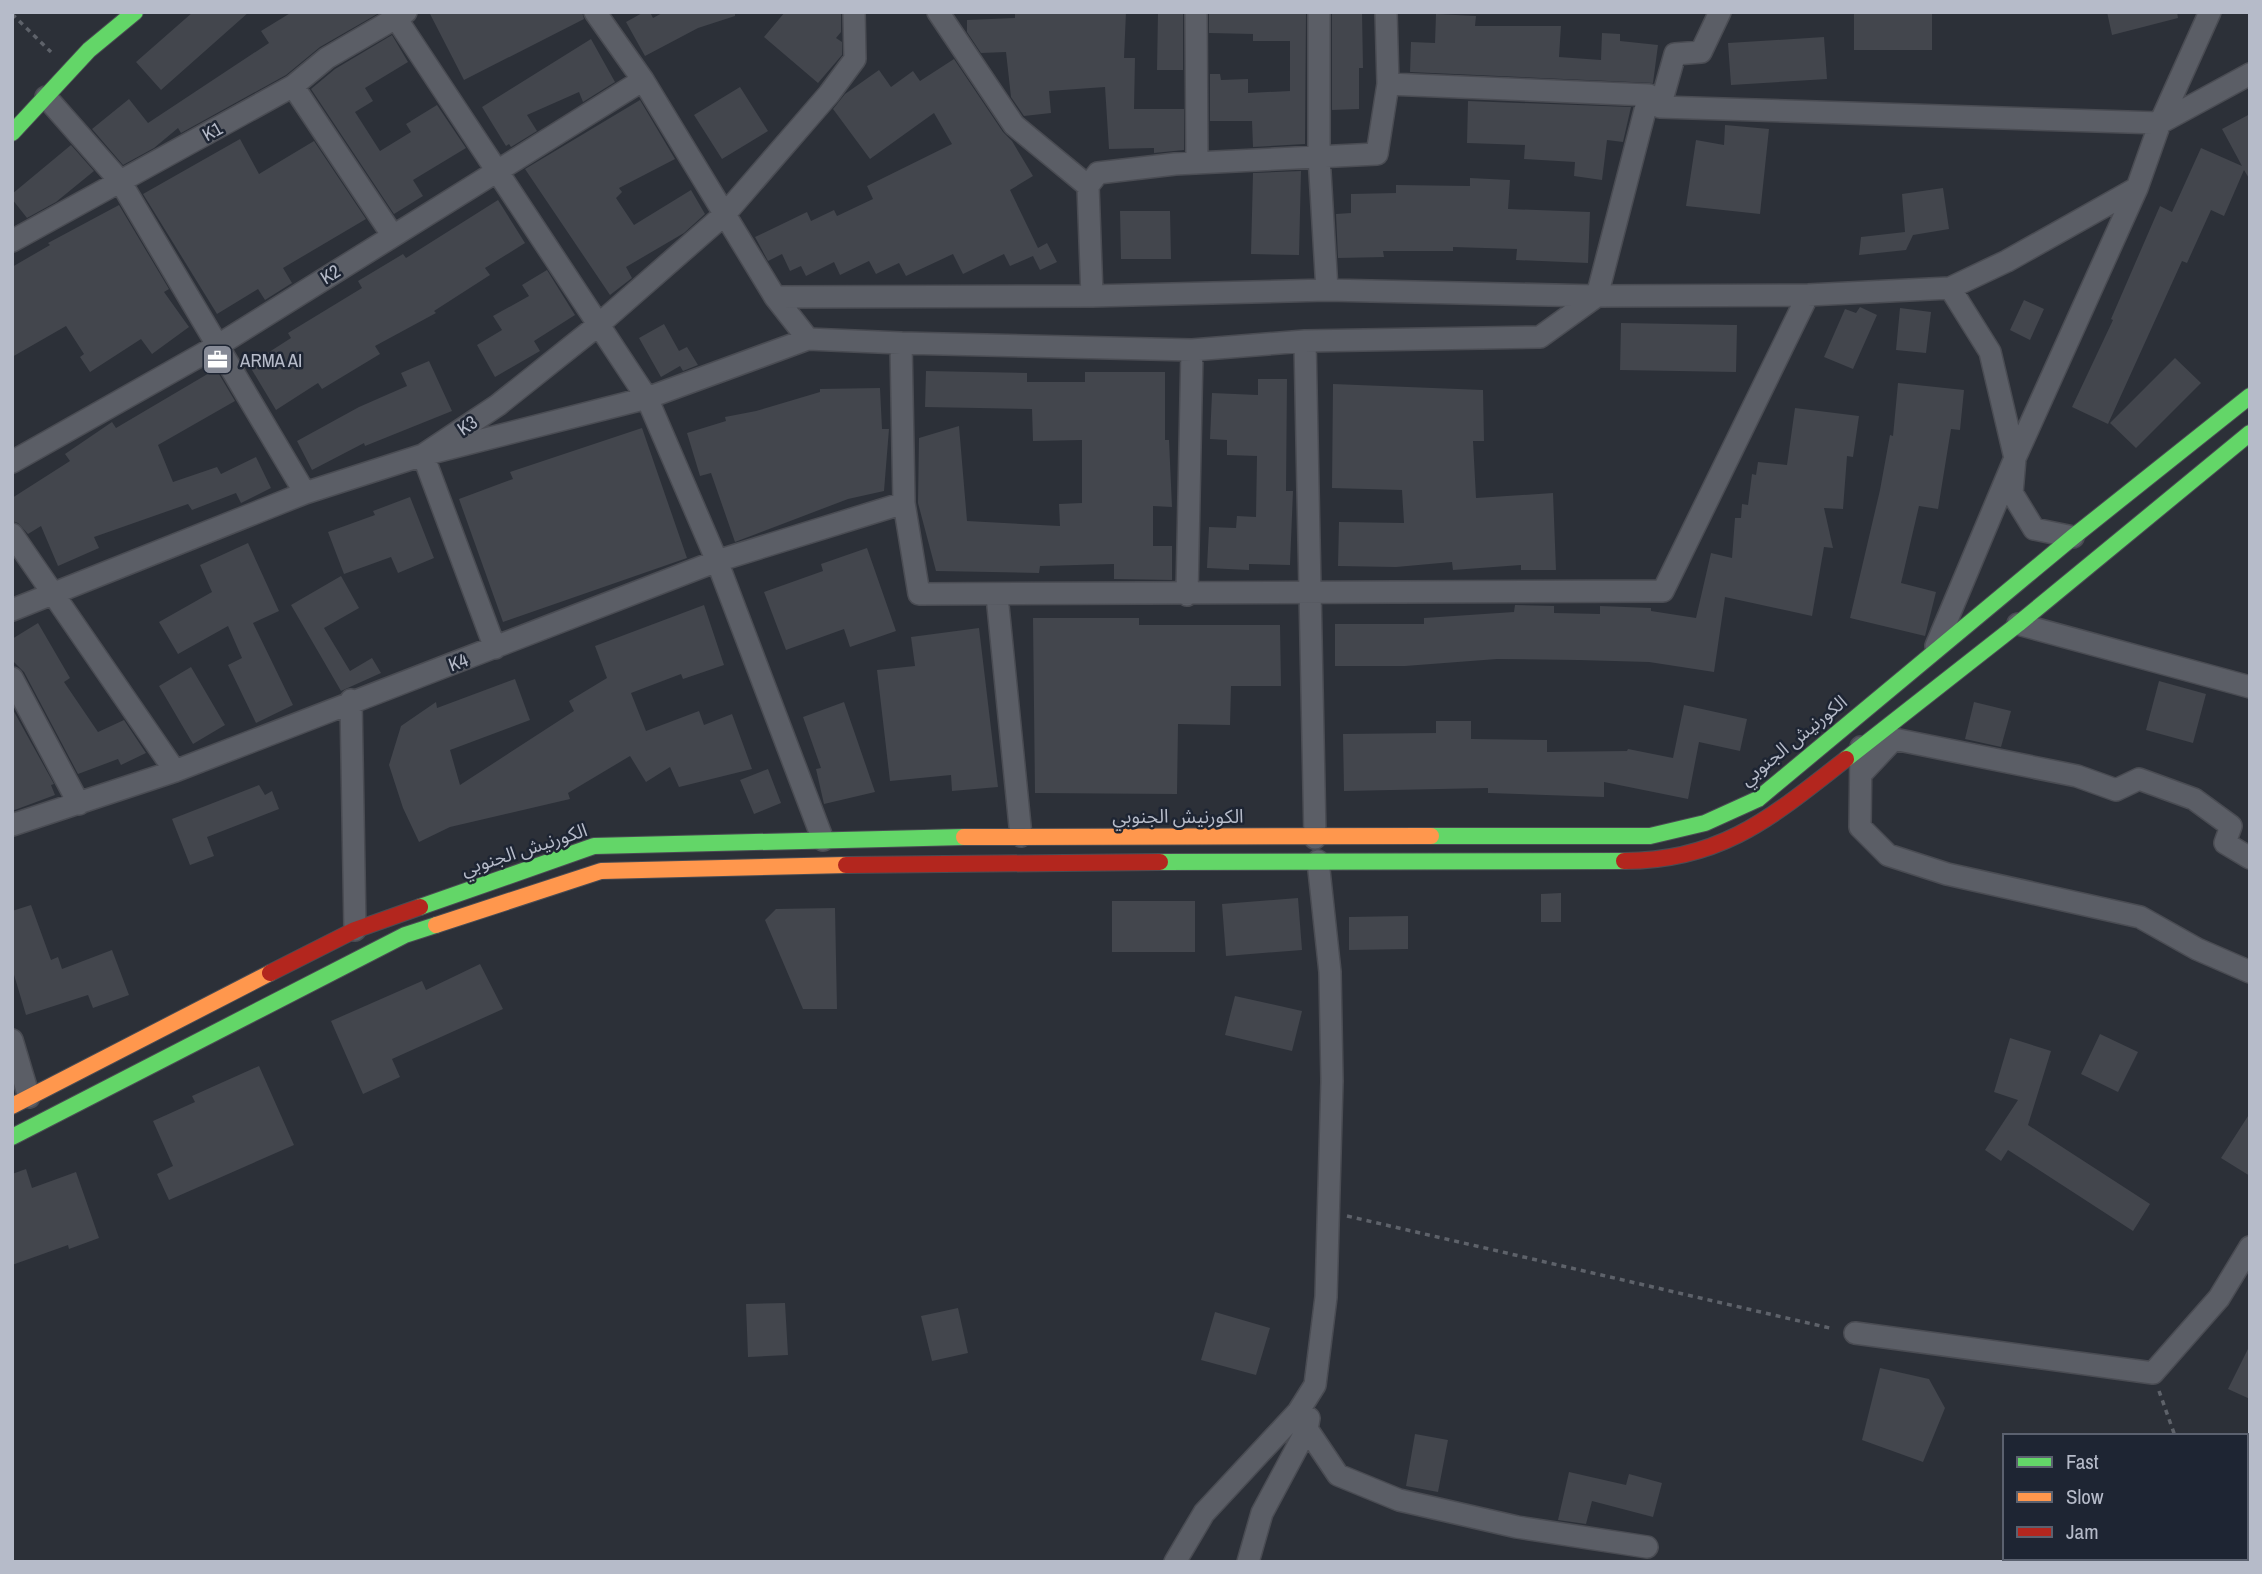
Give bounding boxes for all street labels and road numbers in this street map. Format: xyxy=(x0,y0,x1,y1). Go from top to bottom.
street label: K1 xyxy=(197,115,227,147)
street label: K2 xyxy=(315,258,345,290)
street label: K3 xyxy=(452,409,482,441)
street label: K4 xyxy=(445,646,472,677)
street label: الكورنيش الجنوبي xyxy=(1734,689,1854,793)
street label: الكورنيش الجنوبي xyxy=(1112,803,1244,831)
street label: الكورنيش الجنوبي xyxy=(458,816,591,884)

